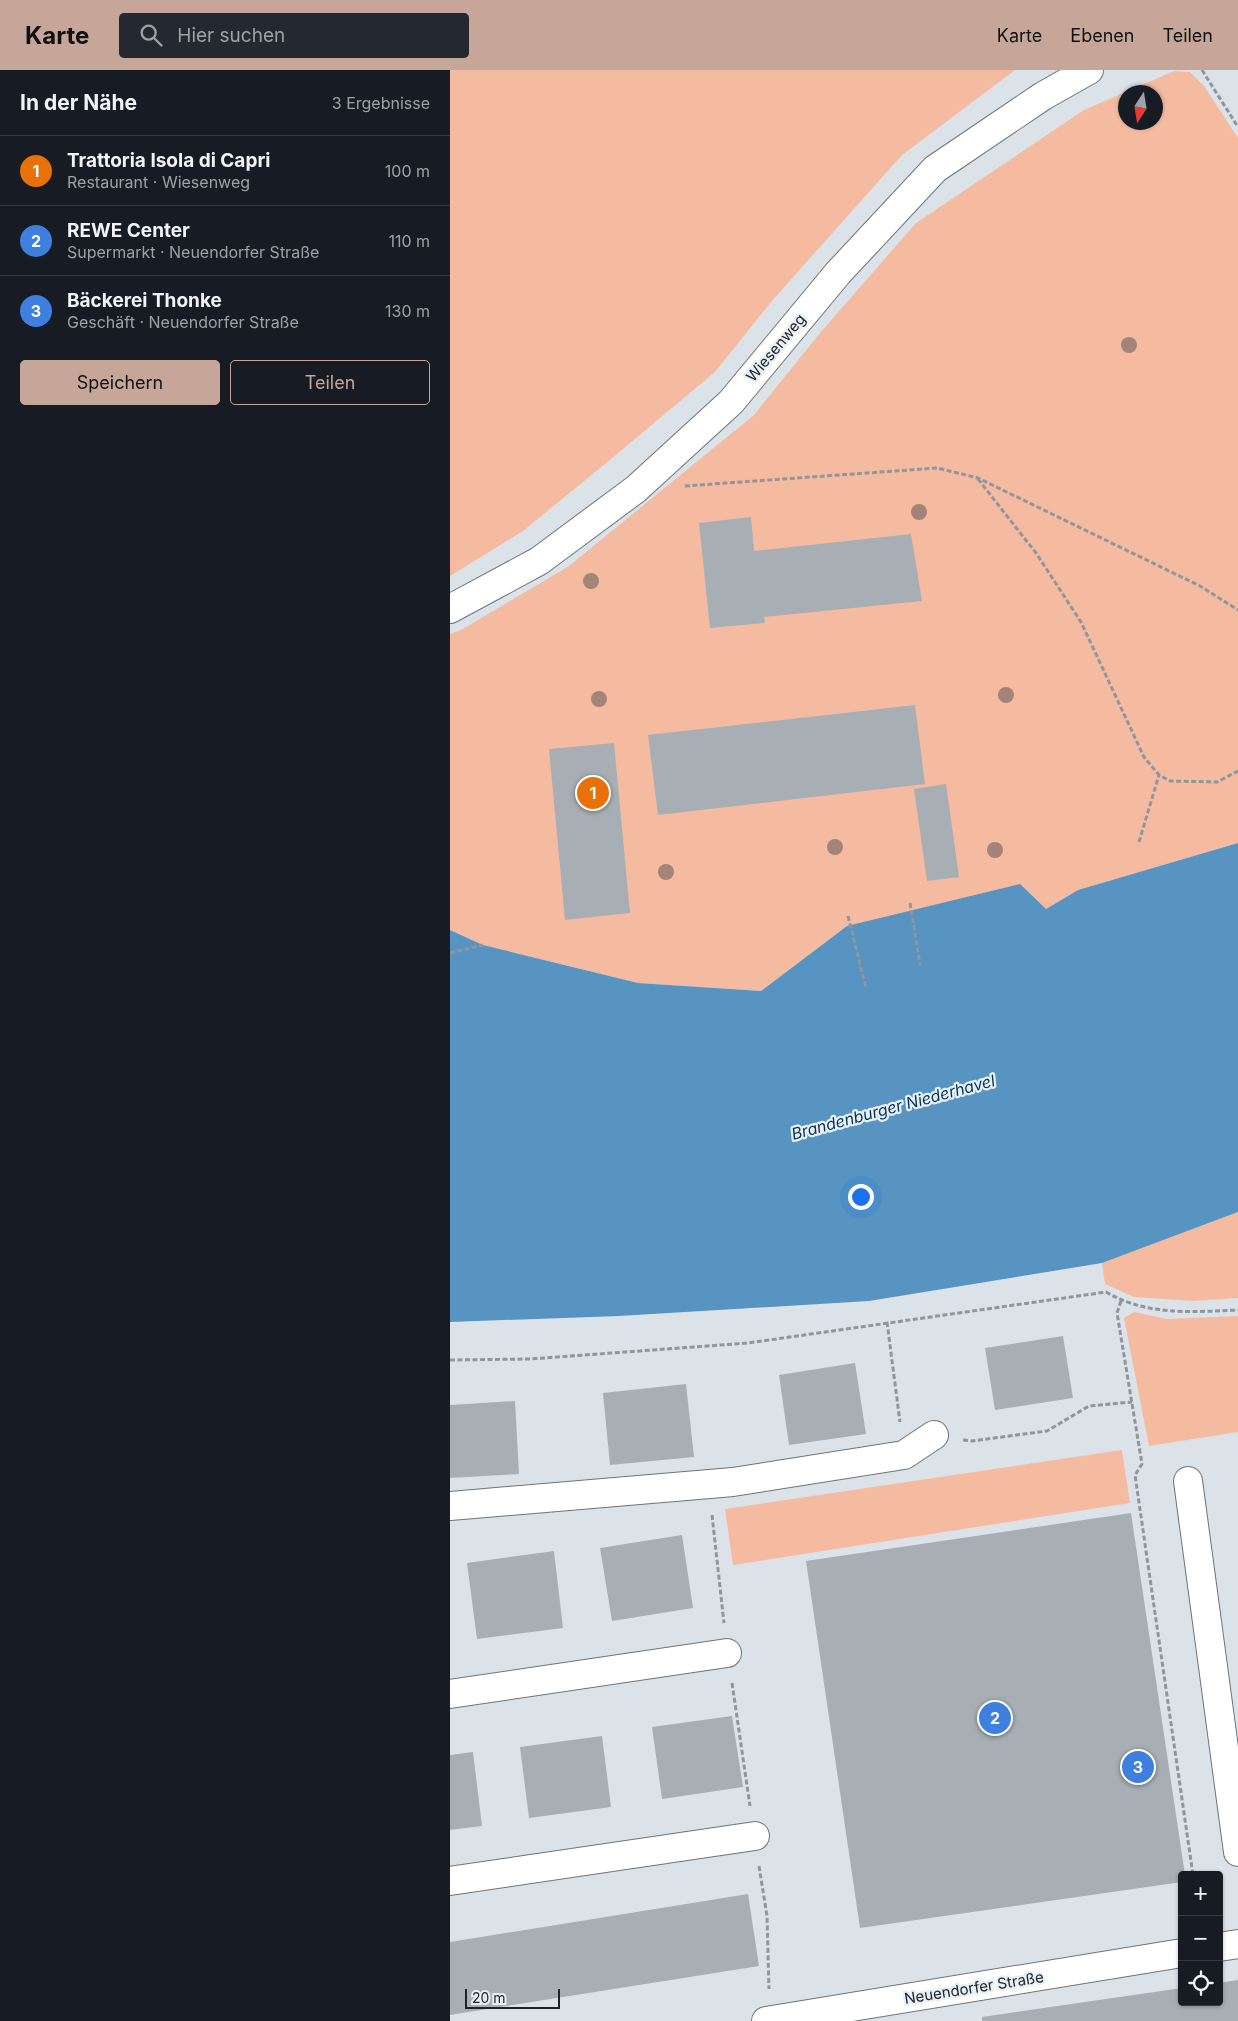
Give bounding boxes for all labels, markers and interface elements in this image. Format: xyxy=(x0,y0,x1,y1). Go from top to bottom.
search box xyxy=(119,13,469,58)
text: Karte xyxy=(25,21,89,50)
icon: search xyxy=(137,21,165,49)
text: Hier suchen xyxy=(177,24,285,47)
text: Karte xyxy=(997,25,1042,46)
text: Ebenen xyxy=(1070,25,1134,46)
text: Teilen xyxy=(1162,25,1213,46)
north arrow xyxy=(1118,85,1163,130)
text: In der Nähe xyxy=(20,90,137,115)
text: 3 Ergebnisse xyxy=(332,93,430,113)
text: Trattoria Isola di Capri xyxy=(67,149,270,172)
text: 1 xyxy=(33,161,39,181)
text: 100 m xyxy=(385,161,430,181)
text: Restaurant · Wiesenweg xyxy=(67,172,250,192)
text: REWE Center xyxy=(67,219,190,242)
text: 2 xyxy=(31,231,41,251)
text: 110 m xyxy=(388,231,430,251)
text: Supermarkt · Neuendorfer Straße xyxy=(67,242,319,262)
text: Bäckerei Thonke xyxy=(67,289,222,312)
text: 3 xyxy=(31,301,41,321)
text: 130 m xyxy=(385,301,430,321)
street label: Wiesenweg xyxy=(742,310,809,385)
text: Geschäft · Neuendorfer Straße xyxy=(67,312,299,332)
button: Speichern xyxy=(20,360,220,405)
button: Teilen xyxy=(230,360,430,405)
pin: 1 xyxy=(577,774,609,812)
water label: Brandenburger Niederhavel xyxy=(789,1070,997,1144)
your location xyxy=(848,1184,874,1210)
pin: 2 xyxy=(979,1699,1011,1737)
pin: 3 xyxy=(1122,1748,1154,1786)
map controls xyxy=(1178,1871,1223,2006)
button: + xyxy=(1178,1871,1223,1916)
button: − xyxy=(1178,1916,1223,1961)
button: locate xyxy=(1178,1961,1223,2006)
street label: Neuendorfer Straße xyxy=(903,1967,1045,2008)
scale bar xyxy=(465,1986,560,2009)
text: 20 m xyxy=(472,1989,506,2006)

